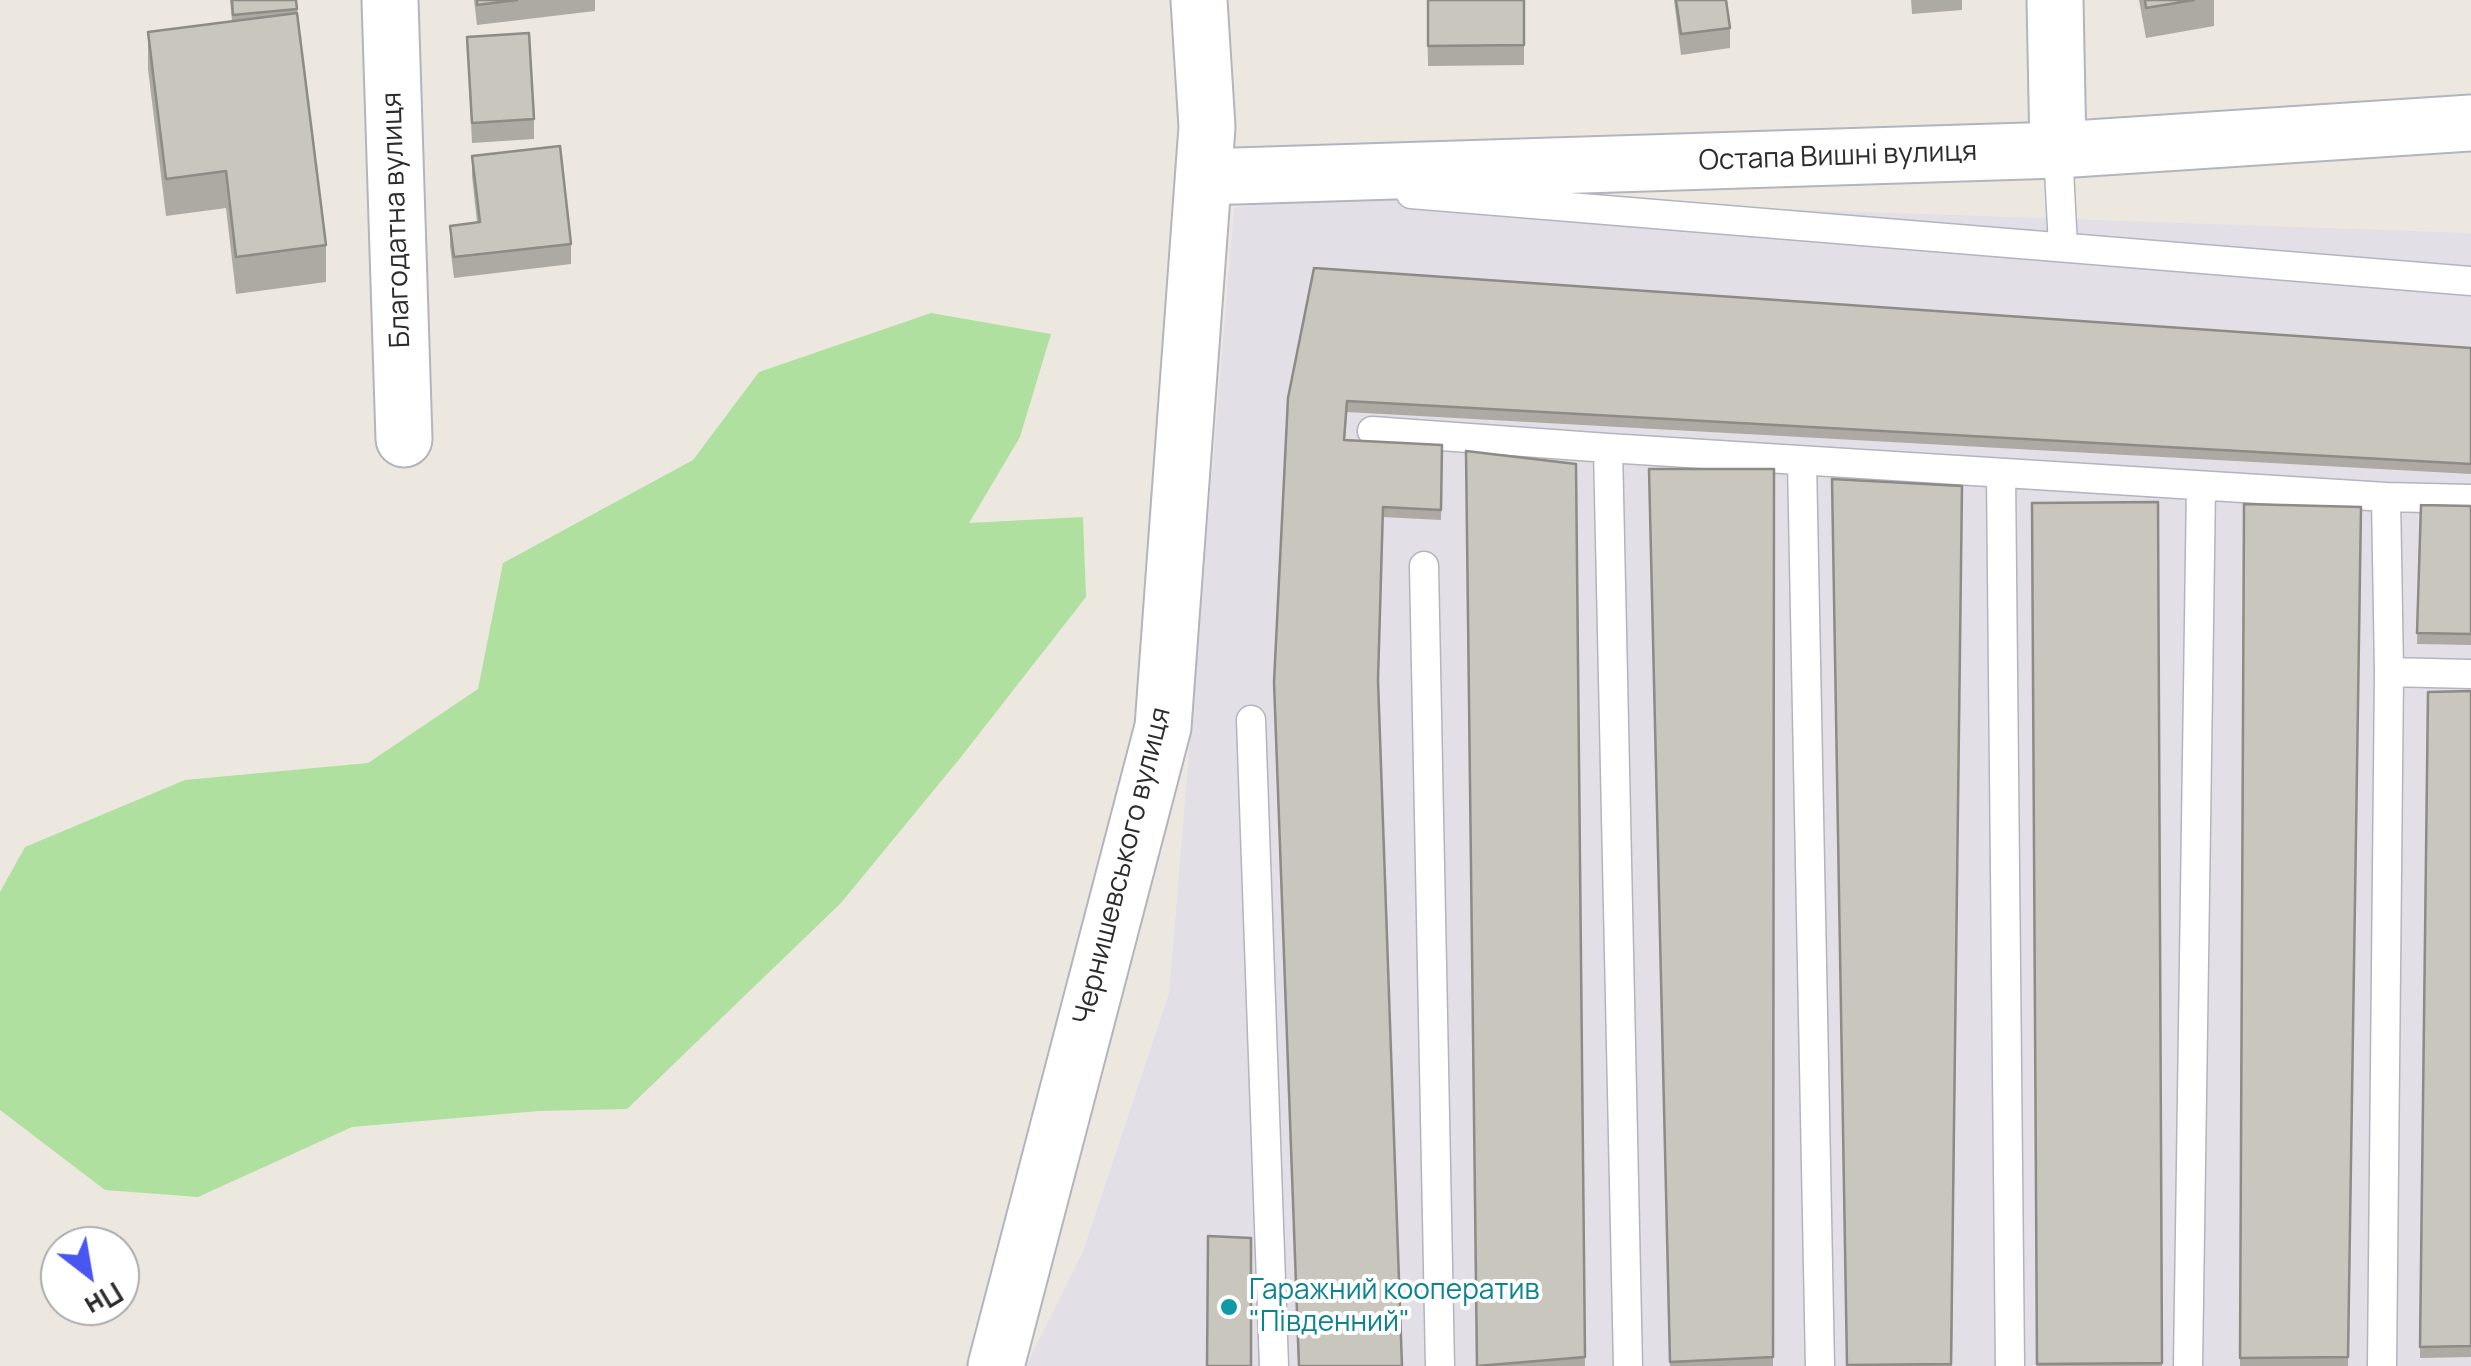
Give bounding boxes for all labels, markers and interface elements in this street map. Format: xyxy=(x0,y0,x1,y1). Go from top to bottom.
street label: Благодатна вулиця xyxy=(376,91,418,349)
street label: Остапа Вишні вулиця xyxy=(1698,135,1978,179)
street label: Чернишевського вулиця xyxy=(1067,704,1179,1028)
north arrow xyxy=(40,1226,140,1326)
text: Пн xyxy=(78,1274,130,1326)
place label: Гаражний кооператив "Південний" xyxy=(1249,1274,1539,1340)
marker: Гаражний кооператив "Південний" xyxy=(1218,1296,1240,1318)

